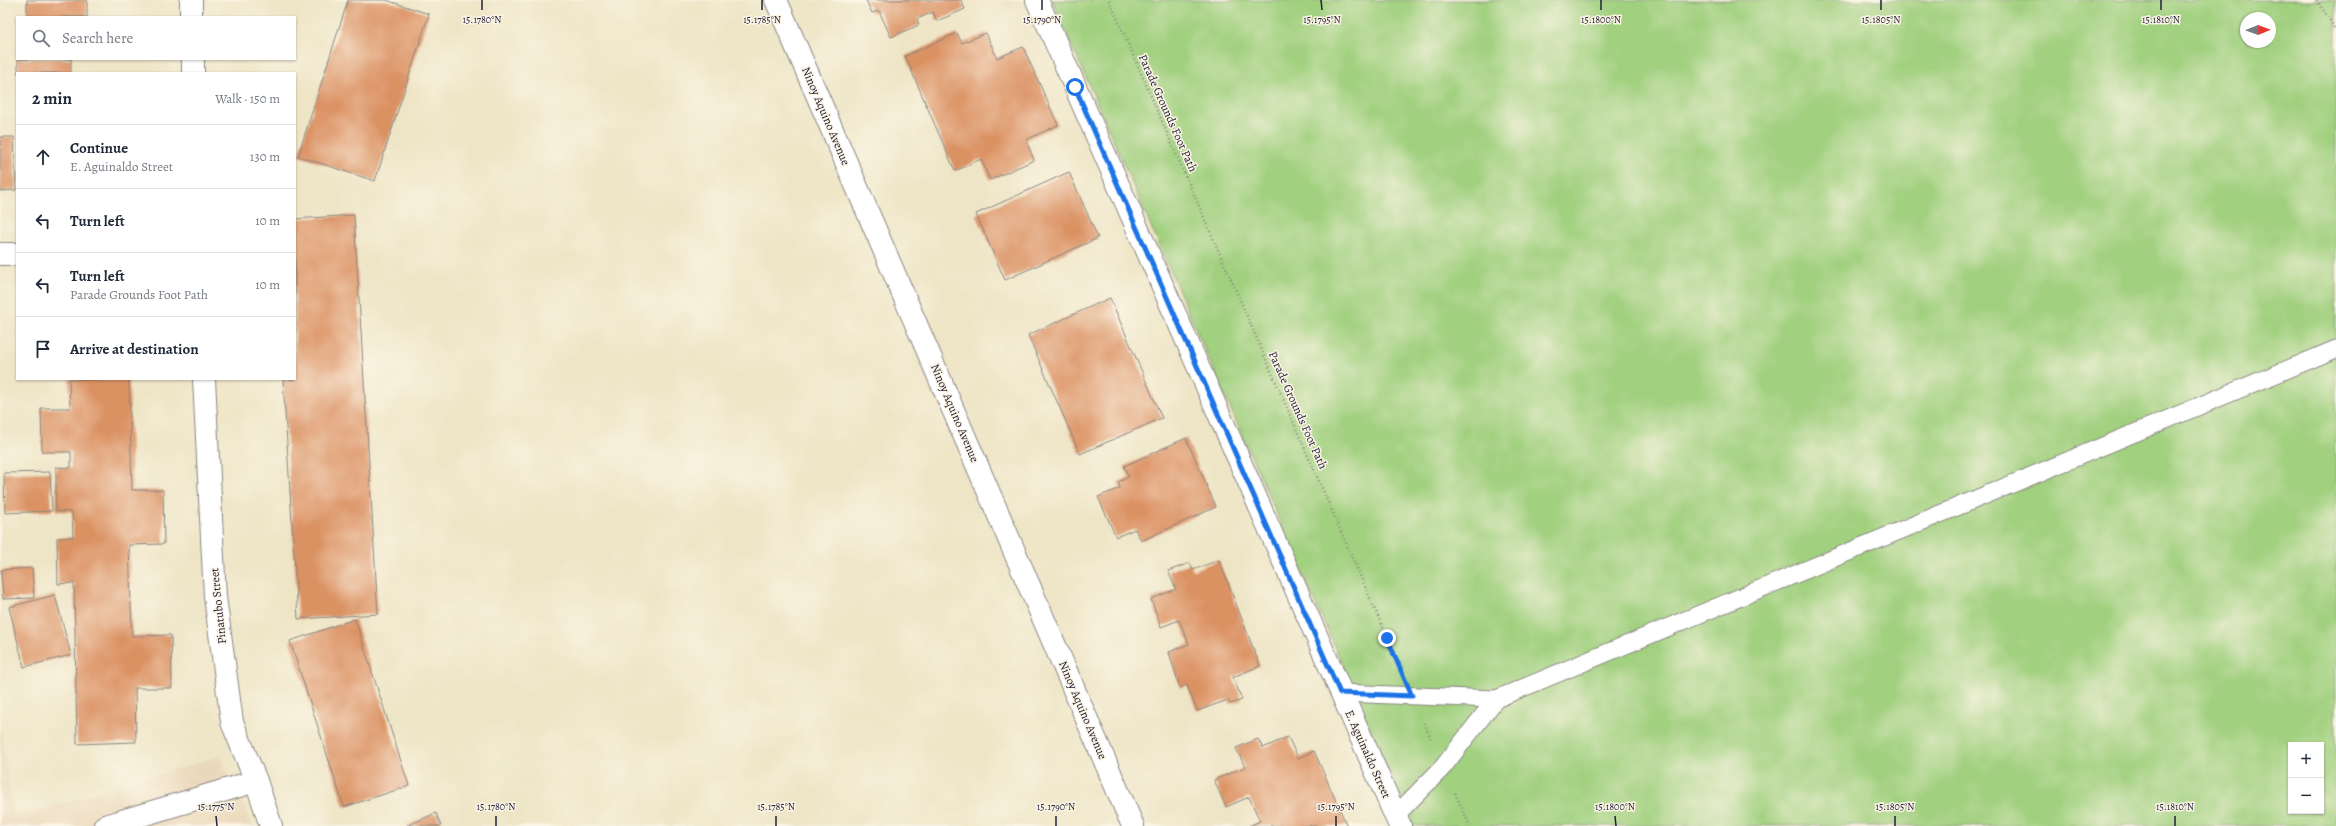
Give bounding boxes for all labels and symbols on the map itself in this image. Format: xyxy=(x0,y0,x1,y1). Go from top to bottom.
north arrow xyxy=(2240,12,2276,48)
text: 15.1780°N xyxy=(463,13,501,26)
text: 15.1785°N xyxy=(743,13,781,26)
text: 15.1790°N xyxy=(1023,13,1061,26)
text: 15.1795°N xyxy=(1303,13,1341,26)
text: 15.1800°N xyxy=(1581,13,1621,26)
text: 15.1805°N xyxy=(1862,13,1900,26)
text: 15.1810°N xyxy=(2142,13,2180,26)
street label: Parade Grounds Foot Path xyxy=(1135,52,1201,175)
street label: Ninoy Aquino Avenue xyxy=(798,64,854,168)
route start xyxy=(1066,78,1084,96)
street label: Parade Grounds Foot Path xyxy=(1265,349,1331,472)
street label: Ninoy Aquino Avenue xyxy=(927,361,983,465)
street label: Pinatubo Street xyxy=(206,567,230,645)
route end xyxy=(1378,629,1396,647)
street label: Ninoy Aquino Avenue xyxy=(1055,658,1111,762)
street label: E. Aguinaldo Street xyxy=(1341,707,1395,801)
text: 15.1775°N xyxy=(197,800,235,813)
text: 15.1780°N xyxy=(477,800,515,813)
text: 15.1785°N xyxy=(757,800,795,813)
text: 15.1790°N xyxy=(1037,800,1075,813)
text: 15.1795°N xyxy=(1317,800,1355,813)
text: 15.1800°N xyxy=(1595,800,1635,813)
text: 15.1805°N xyxy=(1876,800,1914,813)
text: 15.1810°N xyxy=(2156,800,2194,813)

